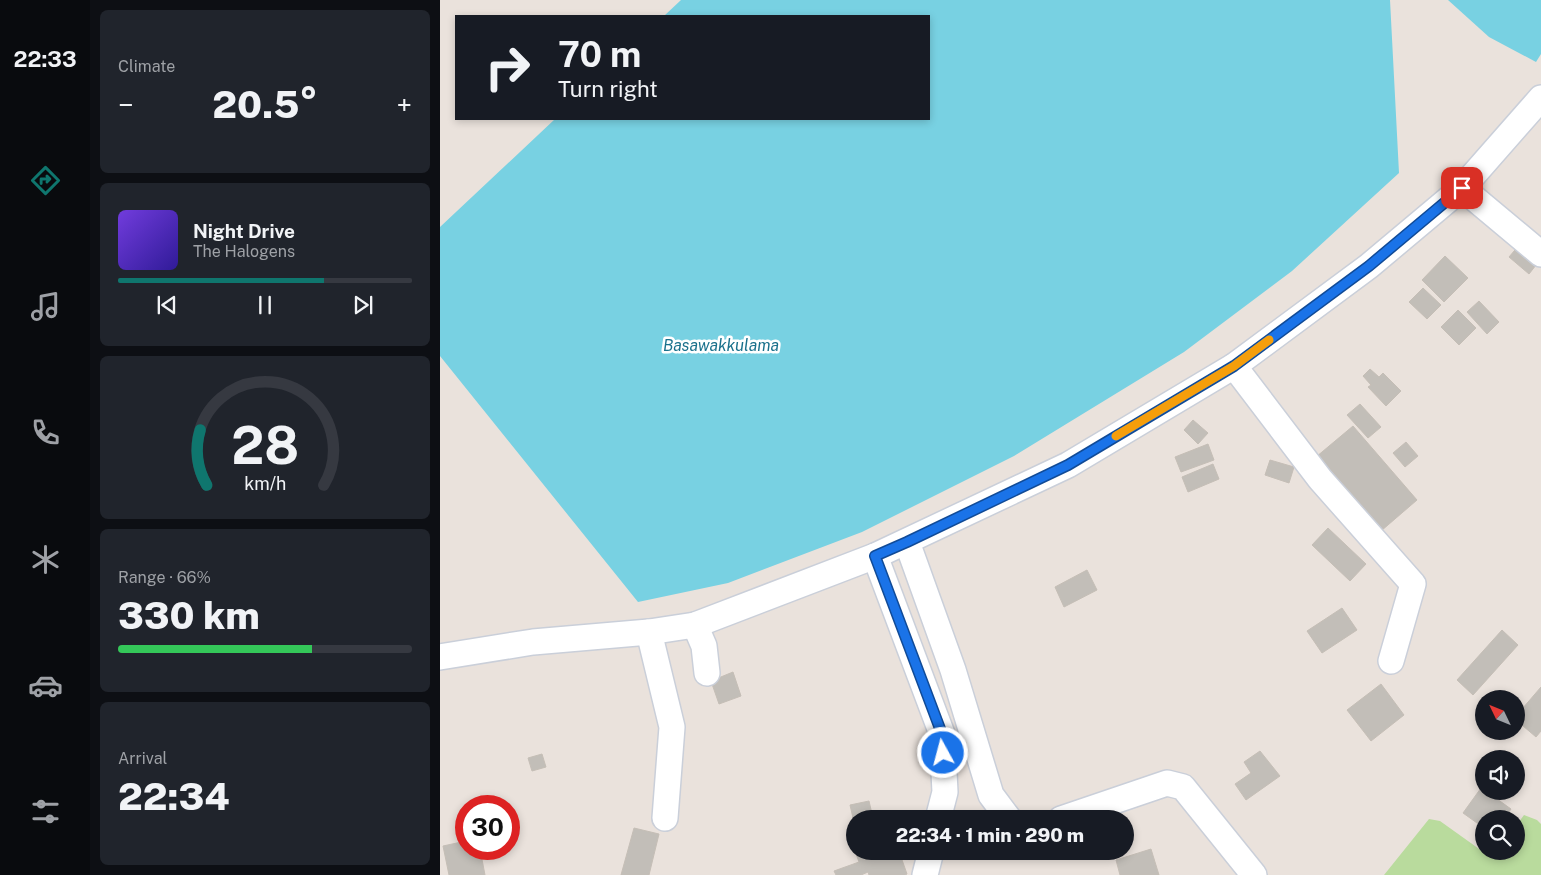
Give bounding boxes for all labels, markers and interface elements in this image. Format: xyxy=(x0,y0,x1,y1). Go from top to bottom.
text: 70 m xyxy=(558,34,641,75)
icon: right xyxy=(475,35,540,100)
text: 22:33 xyxy=(13,46,77,72)
text: Climate xyxy=(118,57,175,76)
text: Turn right xyxy=(558,76,658,102)
text: 20.5° xyxy=(212,82,318,127)
text: − xyxy=(118,88,134,121)
text: + xyxy=(396,88,412,121)
icon: directions xyxy=(28,163,63,198)
pin xyxy=(1441,167,1483,209)
icon: arrive xyxy=(1448,174,1476,202)
text: Night Drive xyxy=(193,220,295,242)
text: The Halogens xyxy=(193,242,295,261)
icon: music xyxy=(28,289,63,324)
icon: previous xyxy=(153,291,181,319)
icon: pause xyxy=(251,291,279,319)
icon: next xyxy=(349,291,377,319)
water label: Basawakkulama xyxy=(663,336,779,355)
icon: phone xyxy=(28,415,63,450)
text: 28 xyxy=(231,415,299,476)
text: km/h xyxy=(244,473,286,494)
icon: climate xyxy=(28,542,63,577)
text: Range · 66% xyxy=(118,568,211,587)
text: 330 km xyxy=(118,593,260,638)
icon: car xyxy=(28,668,63,703)
north arrow xyxy=(1475,690,1525,740)
map controls xyxy=(1475,690,1525,860)
position arrow xyxy=(916,726,968,778)
text: Arrival xyxy=(118,749,167,768)
button: sound xyxy=(1475,750,1525,800)
text: 22:34 xyxy=(118,774,230,819)
icon: filters xyxy=(28,794,63,829)
speed limit sign: 30 xyxy=(455,795,520,860)
button: search xyxy=(1475,810,1525,860)
text: 22:34 · 1 min · 290 m xyxy=(896,824,1084,846)

